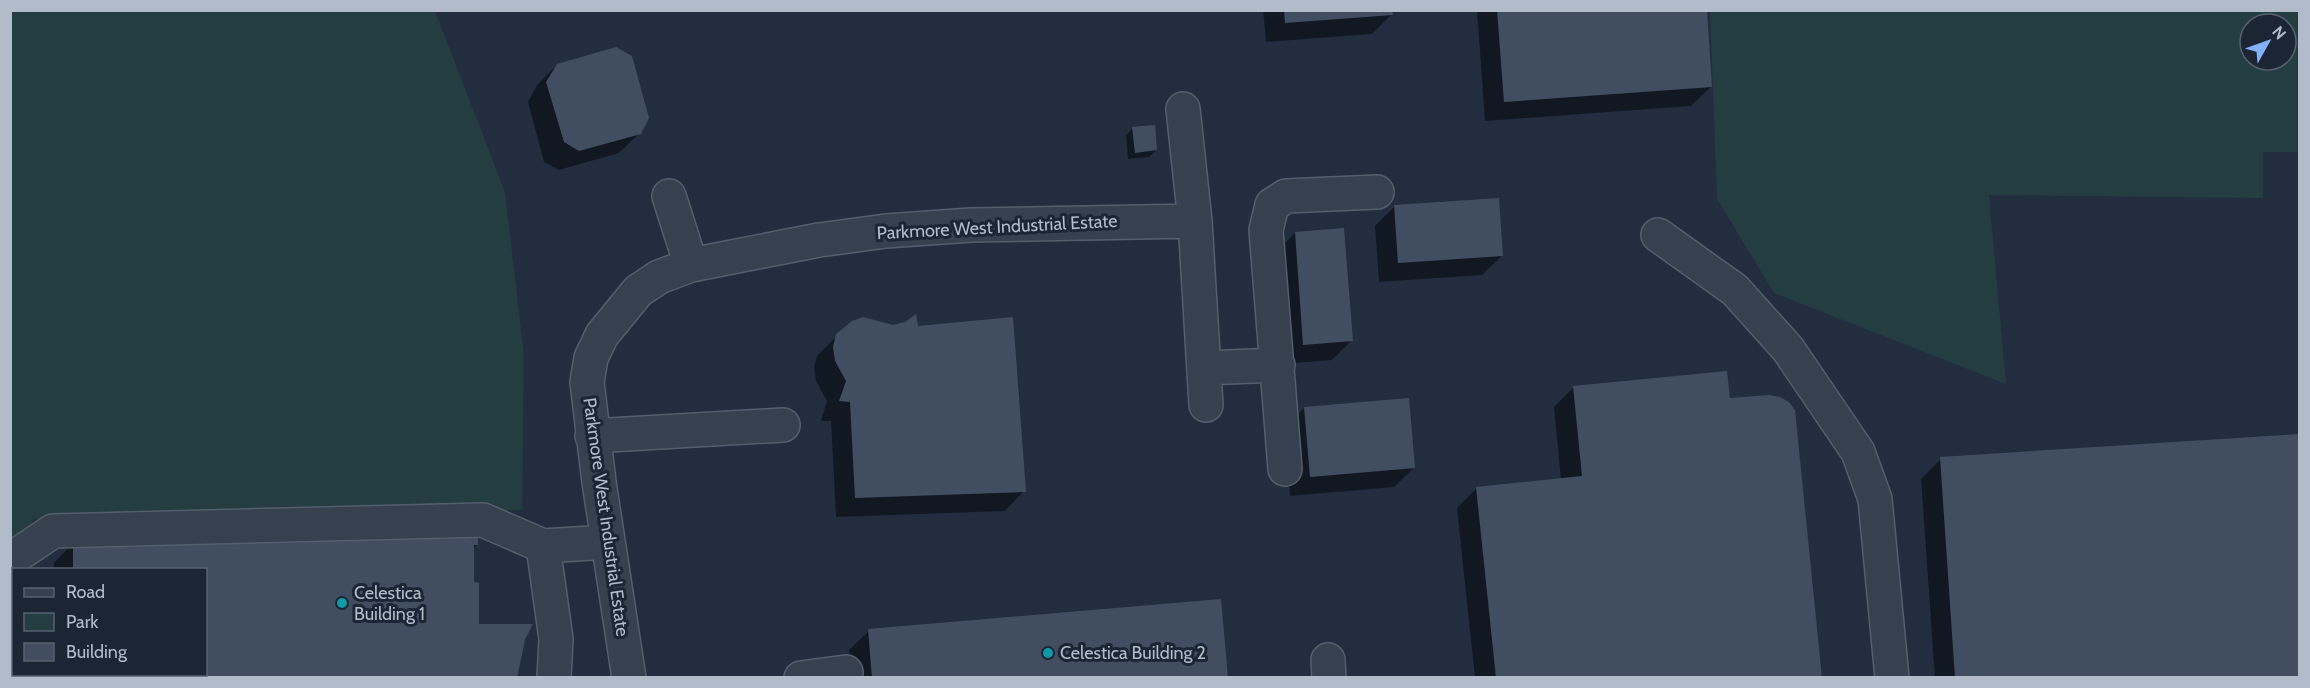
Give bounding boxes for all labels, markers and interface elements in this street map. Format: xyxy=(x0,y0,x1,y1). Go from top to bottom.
north arrow xyxy=(2238,12,2298,72)
text: N xyxy=(2268,22,2290,43)
street label: Parkmore West Industrial Estate xyxy=(876,210,1118,244)
street label: Parkmore West Industrial Estate xyxy=(578,396,634,638)
legend xyxy=(12,568,207,676)
text: Road xyxy=(66,581,105,603)
place label: Celestica Building 1 xyxy=(354,582,425,625)
marker: Celestica Building 1 xyxy=(335,596,349,610)
text: Park xyxy=(66,611,99,633)
text: Building xyxy=(66,641,128,663)
place label: Celestica Building 2 xyxy=(1060,642,1206,664)
marker: Celestica Building 2 xyxy=(1041,646,1055,660)

